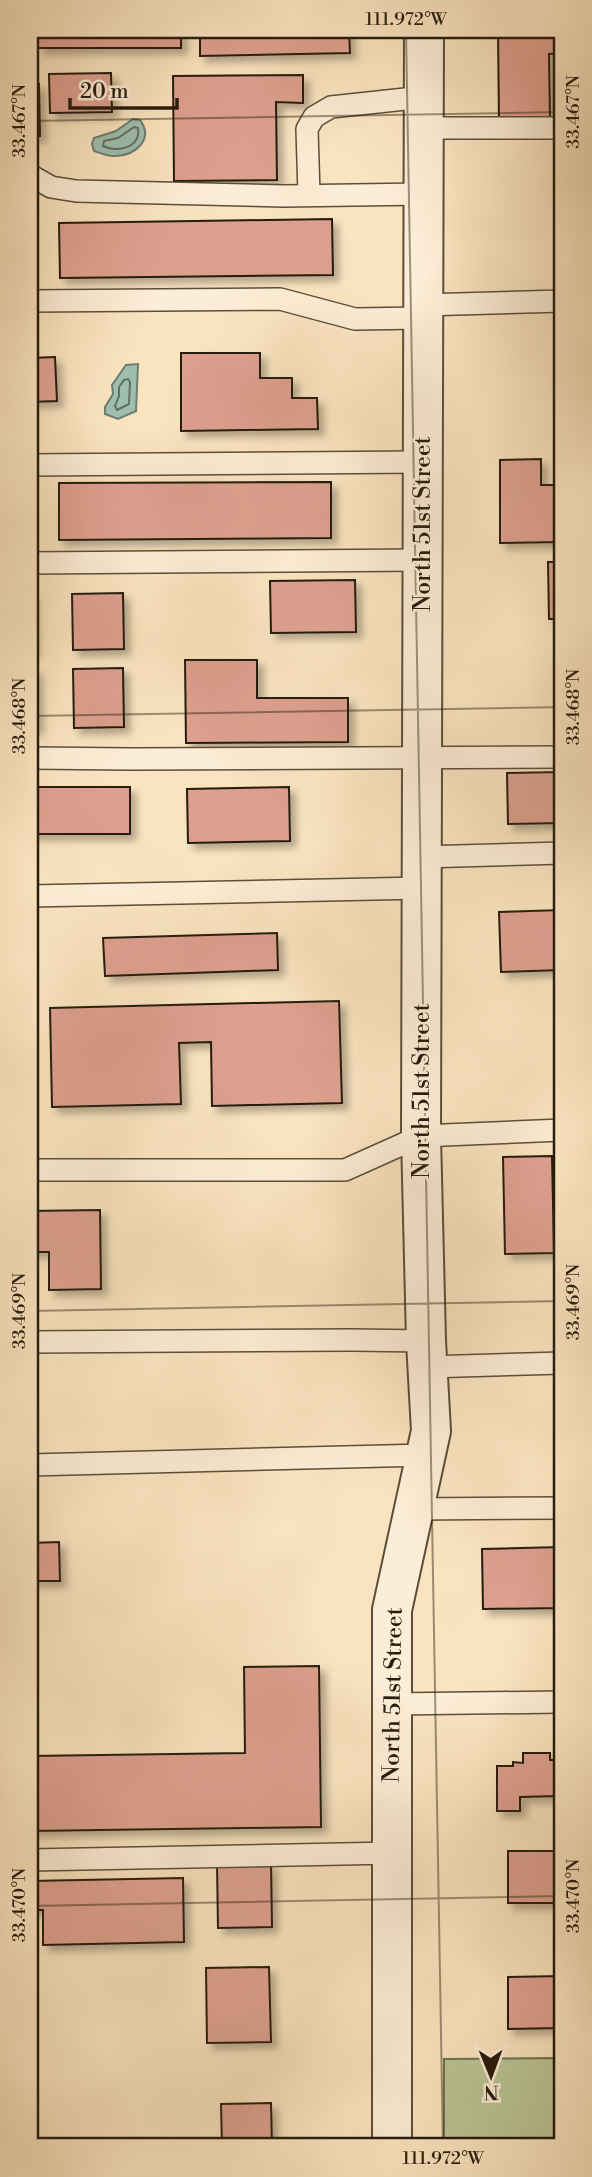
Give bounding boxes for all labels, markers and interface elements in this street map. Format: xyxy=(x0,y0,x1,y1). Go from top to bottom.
text: 111.972°W xyxy=(365,8,448,31)
scale bar xyxy=(70,66,177,110)
text: 33.467°N xyxy=(562,75,585,149)
text: 20 m xyxy=(80,79,129,105)
text: 33.467°N xyxy=(8,84,31,158)
street label: North 51st Street xyxy=(409,436,437,612)
text: 33.468°N xyxy=(562,668,585,745)
text: 33.468°N xyxy=(8,677,31,754)
street label: North 51st Street xyxy=(408,1003,436,1179)
text: 33.469°N xyxy=(562,1263,585,1340)
text: 33.469°N xyxy=(8,1272,31,1349)
street label: North 51st Street xyxy=(377,1607,409,1783)
text: 33.470°N xyxy=(562,1858,585,1933)
text: 33.470°N xyxy=(8,1867,31,1942)
north arrow xyxy=(456,2040,526,2110)
text: N xyxy=(484,2080,499,2104)
text: 111.972°W xyxy=(402,2147,485,2170)

